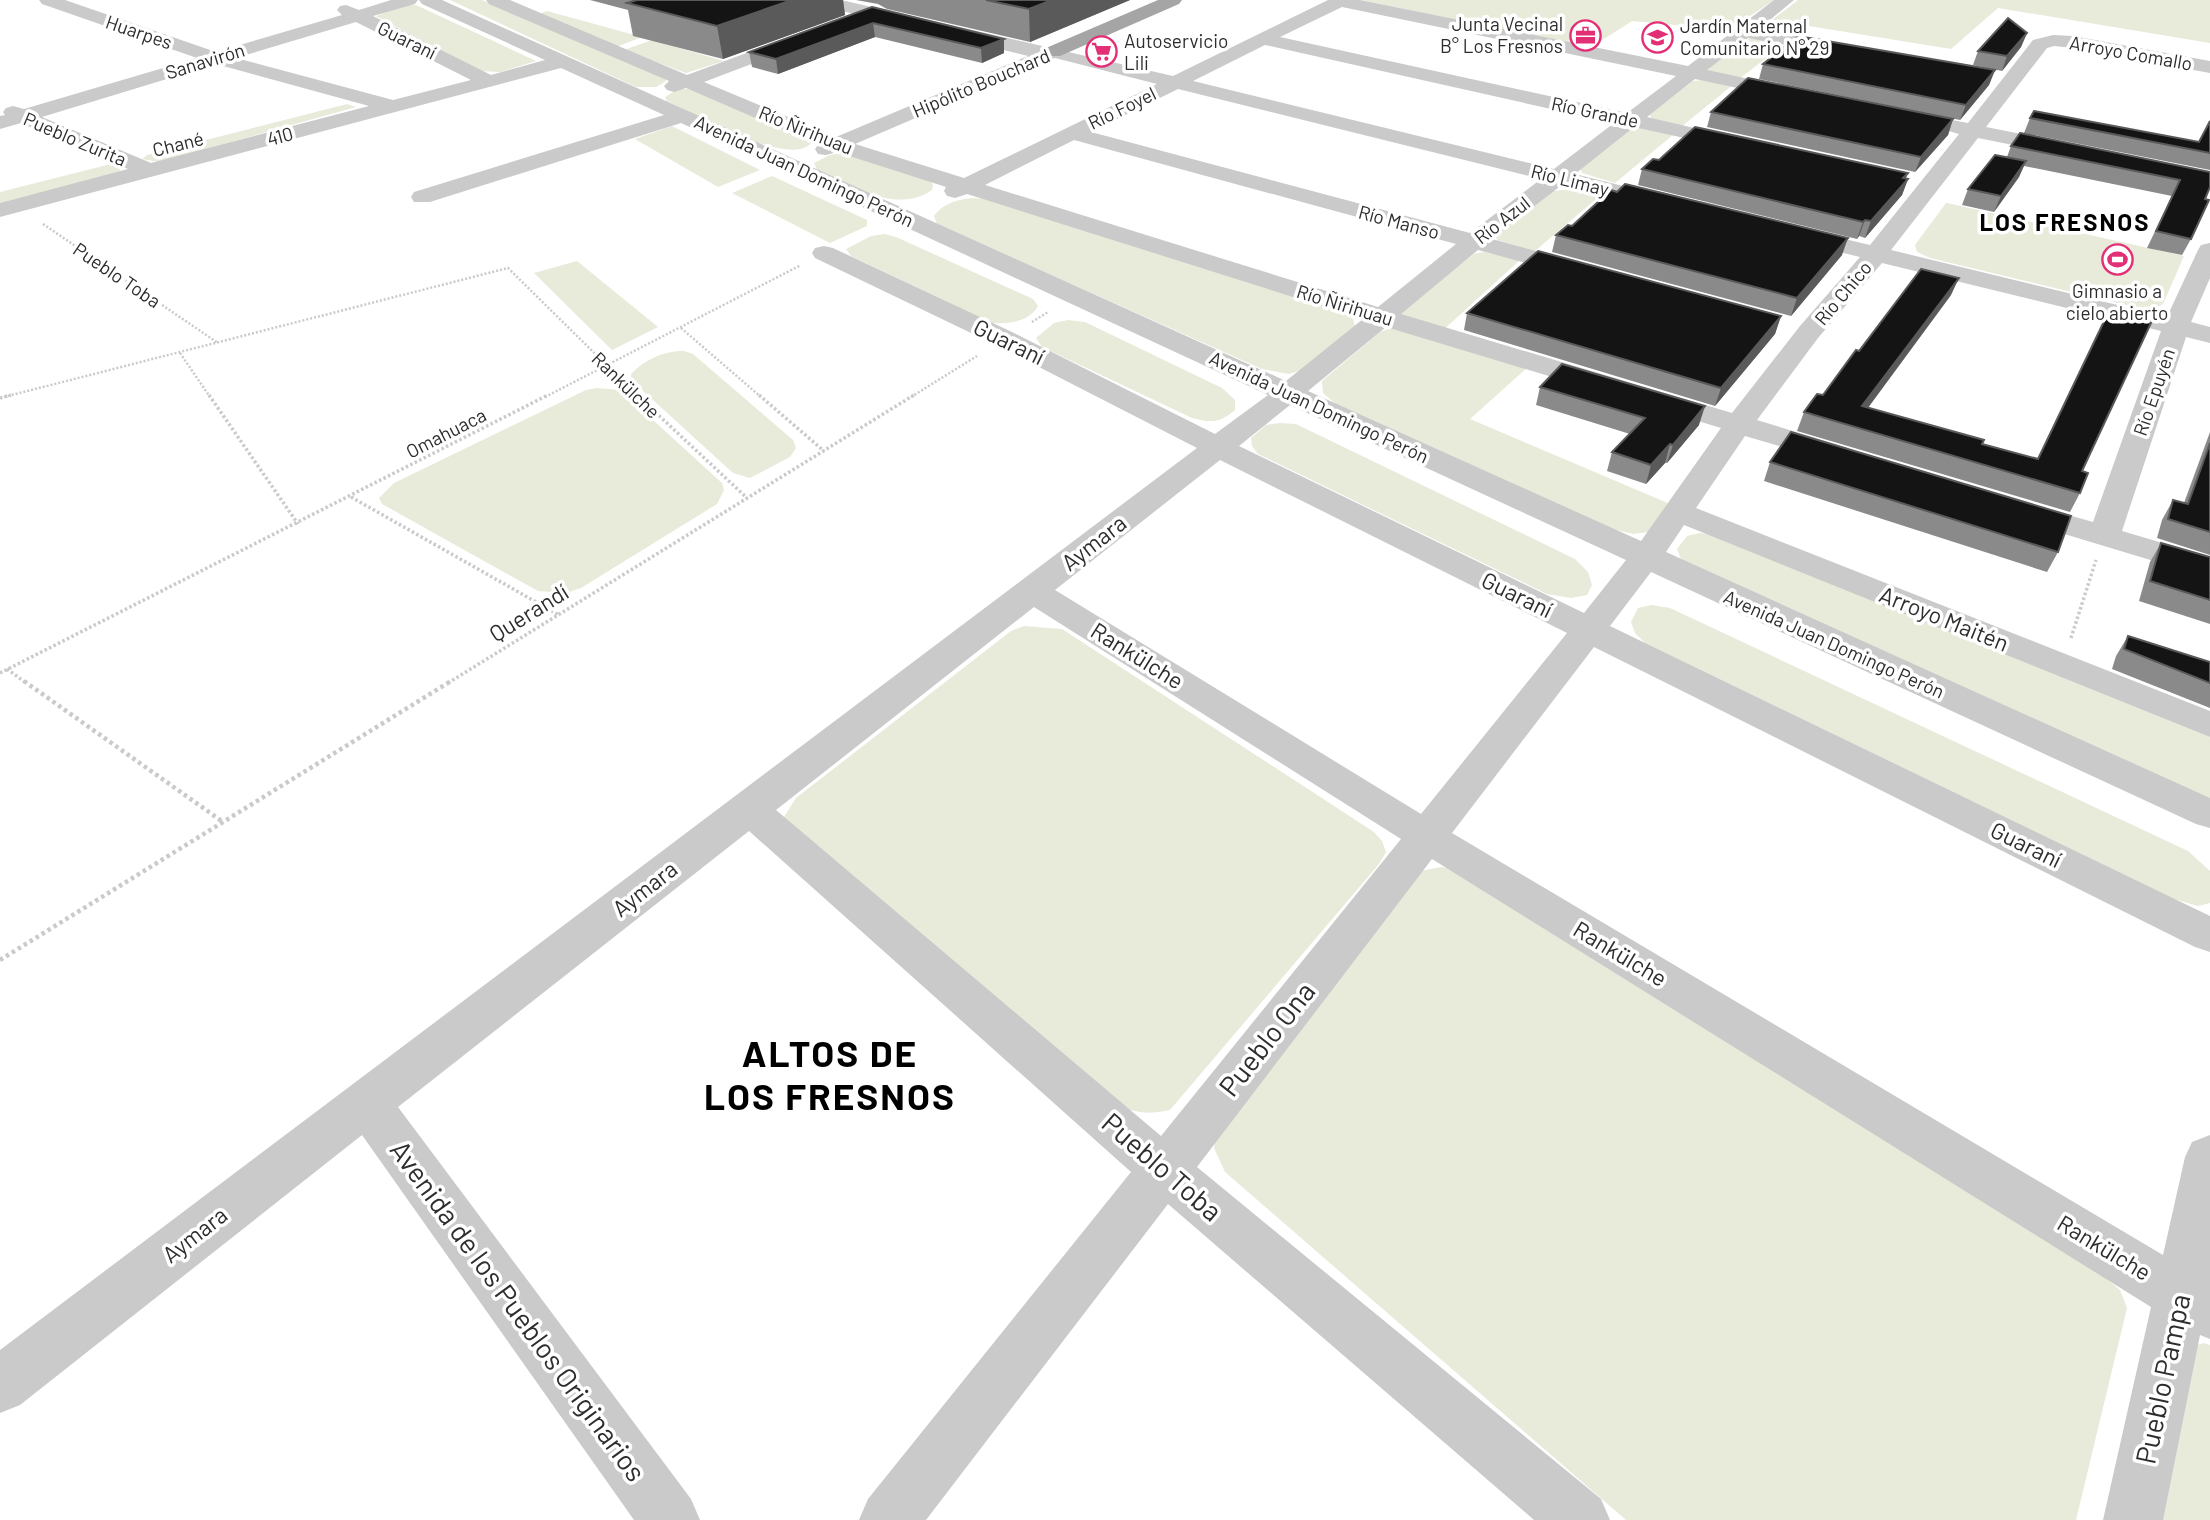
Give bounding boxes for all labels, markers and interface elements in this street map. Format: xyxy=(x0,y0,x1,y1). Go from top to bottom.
street label: Huarpes xyxy=(103,9,175,54)
place label: Junta Vecinal B° Los Fresnos xyxy=(1440,12,1563,57)
place label: Jardín Maternal Comunitario N° 29 xyxy=(1680,14,1829,59)
street label: Guaraní xyxy=(374,16,440,64)
office icon: Junta Vecinal B° Los Fresnos xyxy=(1569,18,1603,52)
school or university icon: Jardín Maternal Comunitario N° 29 xyxy=(1640,20,1674,54)
place label: Autoservicio Lili xyxy=(1124,29,1228,74)
street label: Arroyo Comallo xyxy=(2068,30,2194,75)
supermarket icon: Autoservicio Lili xyxy=(1084,35,1118,69)
street label: Sanavirón xyxy=(162,38,247,83)
street label: Hipólito Bouchard xyxy=(909,43,1053,122)
street label: Río Foyel xyxy=(1084,81,1160,134)
street label: Río Grande xyxy=(1549,91,1641,132)
street label: Río Ñirihuau xyxy=(756,100,857,159)
street label: Pueblo Zurita xyxy=(20,107,130,171)
street label: Avenida Juan Domingo Perón xyxy=(691,110,917,232)
street label: 410 xyxy=(264,121,295,150)
street label: Chané xyxy=(150,126,206,161)
street label: Río Limay xyxy=(1529,159,1612,200)
street label: Río Azul xyxy=(1469,191,1534,248)
street label: Río Manso xyxy=(1356,200,1442,243)
district label: LOS FRESNOS xyxy=(1979,207,2151,236)
street label: Pueblo Toba xyxy=(69,237,165,312)
sports icon: Gimnasio a cielo abierto xyxy=(2100,243,2134,277)
street label: Río Chico xyxy=(1809,256,1876,329)
street label: Río Ñirihuau xyxy=(1294,279,1396,330)
place label: Gimnasio a cielo abierto xyxy=(2066,279,2168,324)
street label: Guaraní xyxy=(969,312,1050,370)
street label: Río Epuyén xyxy=(2128,345,2179,439)
street label: Avenida Juan Domingo Perón xyxy=(1206,346,1432,468)
street label: Rankülche xyxy=(587,347,665,423)
street label: Omahuaca xyxy=(402,403,490,463)
street label: Aymara xyxy=(1055,508,1131,576)
street label: Guaraní xyxy=(1477,565,1558,623)
street label: Querandí xyxy=(484,577,573,647)
street label: Arroyo Maitén xyxy=(1876,579,2013,657)
street label: Avenida Juan Domingo Perón xyxy=(1720,584,1948,703)
street label: Rankülche xyxy=(1086,616,1189,695)
street label: Guaraní xyxy=(1986,815,2067,873)
street label: Aymara xyxy=(606,854,682,922)
street label: Rankülche xyxy=(1569,914,1672,992)
street label: Pueblo Ona xyxy=(1211,974,1321,1102)
district label: ALTOS DE LOS FRESNOS xyxy=(704,1030,956,1117)
street label: Pueblo Toba xyxy=(1096,1105,1230,1228)
street label: Avenida de los Pueblos Originarios xyxy=(384,1133,654,1487)
street label: Aymara xyxy=(156,1200,232,1268)
street label: Rankülche xyxy=(2053,1208,2156,1286)
street label: Pueblo Pampa xyxy=(2127,1291,2197,1467)

